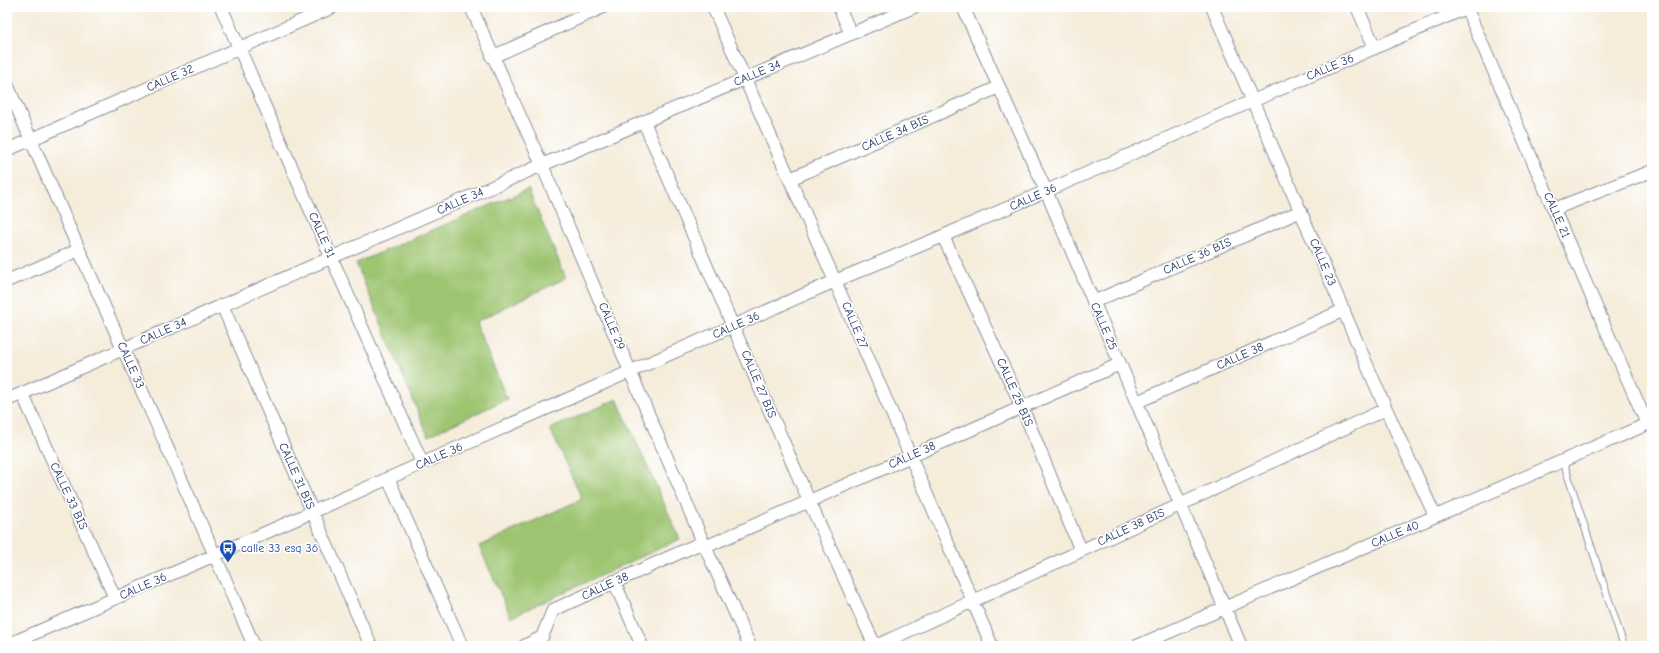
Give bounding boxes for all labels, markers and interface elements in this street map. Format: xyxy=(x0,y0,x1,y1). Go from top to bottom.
street label: CALLE 36 xyxy=(1304,51,1356,83)
street label: CALLE 34 xyxy=(731,57,783,89)
street label: CALLE 32 xyxy=(144,61,196,95)
street label: CALLE 34 BIS xyxy=(859,112,931,154)
street label: CALLE 36 xyxy=(1007,180,1059,214)
street label: CALLE 34 xyxy=(435,184,486,217)
street label: CALLE 21 xyxy=(1541,190,1573,240)
street label: CALLE 31 xyxy=(306,210,338,260)
street label: CALLE 36 BIS xyxy=(1161,235,1234,277)
street label: CALLE 23 xyxy=(1307,236,1339,288)
street label: CALLE 27 xyxy=(839,299,871,351)
street label: CALLE 29 xyxy=(596,300,628,352)
street label: CALLE 25 xyxy=(1088,300,1120,352)
street label: CALLE 36 xyxy=(710,308,762,342)
street label: CALLE 34 xyxy=(138,314,189,347)
street label: CALLE 33 xyxy=(114,339,148,391)
street label: CALLE 38 xyxy=(1214,339,1266,373)
street label: CALLE 27 BIS xyxy=(738,348,780,420)
street label: CALLE 25 BIS xyxy=(994,356,1036,429)
street label: CALLE 38 xyxy=(886,438,938,472)
street label: CALLE 36 xyxy=(413,439,465,473)
street label: CALLE 31 BIS xyxy=(276,441,318,512)
street label: CALLE 33 BIS xyxy=(47,460,91,532)
street label: CALLE 38 BIS xyxy=(1095,505,1167,549)
street label: CALLE 40 xyxy=(1369,518,1421,550)
bus stop icon: calle 33 esq 36 xyxy=(218,538,238,563)
place label: calle 33 esq 36 xyxy=(241,541,318,555)
street label: CALLE 36 xyxy=(117,569,169,603)
street label: CALLE 38 xyxy=(579,569,631,603)

